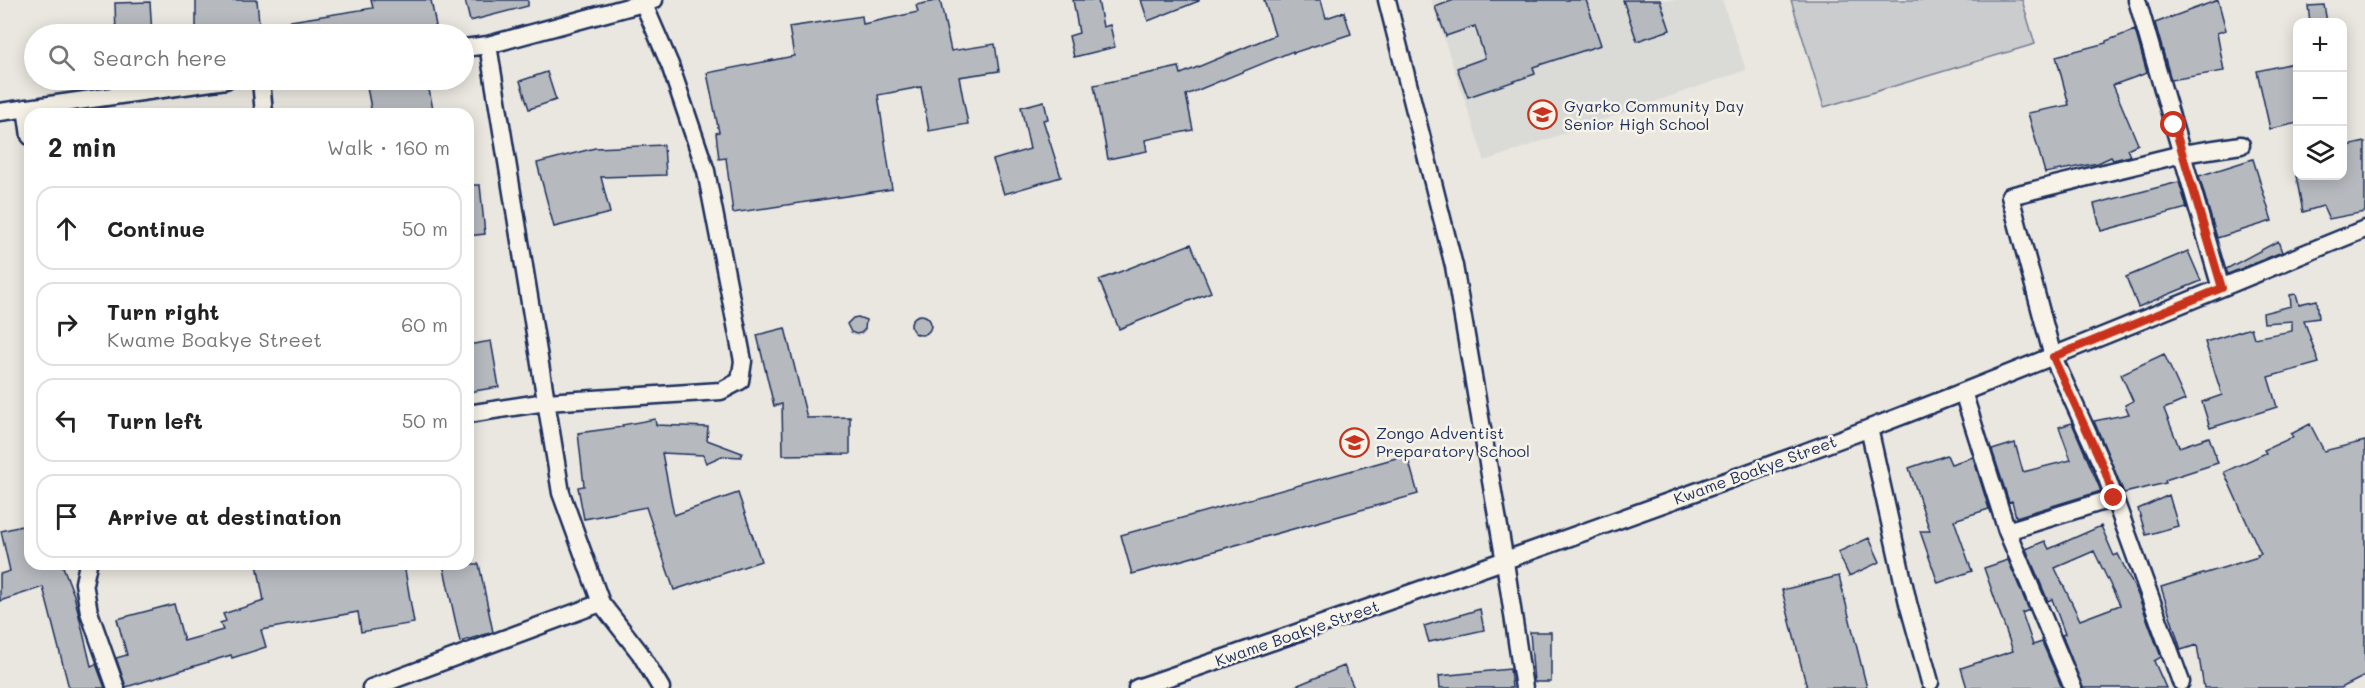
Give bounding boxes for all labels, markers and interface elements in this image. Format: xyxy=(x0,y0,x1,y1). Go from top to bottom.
map controls xyxy=(2293,18,2347,180)
button: + xyxy=(2293,18,2347,72)
search box xyxy=(24,24,474,90)
icon: search xyxy=(45,41,78,74)
text: Search here xyxy=(93,43,227,72)
button: − xyxy=(2293,72,2347,126)
place label: Gyarko Community Day Senior High School xyxy=(1564,95,1744,134)
school or university icon: Gyarko Community Day Senior High School xyxy=(1527,99,1559,131)
route start xyxy=(2160,111,2186,137)
button: layers xyxy=(2293,126,2347,180)
text: 2 min xyxy=(48,130,116,164)
text: Walk · 160 m xyxy=(327,134,450,160)
icon: ahead xyxy=(50,212,83,245)
text: Continue xyxy=(107,214,205,243)
text: 50 m xyxy=(402,215,448,241)
text: Turn right xyxy=(107,297,219,326)
icon: right xyxy=(50,308,83,341)
text: 60 m xyxy=(401,311,448,337)
text: Kwame Boakye Street xyxy=(107,326,322,352)
icon: left xyxy=(50,404,83,437)
text: Turn left xyxy=(107,406,203,435)
text: 50 m xyxy=(402,407,448,433)
place label: Zongo Adventist Preparatory School xyxy=(1376,422,1530,461)
school or university icon: Zongo Adventist Preparatory School xyxy=(1339,426,1371,458)
street label: Kwame Boakye Street xyxy=(1670,430,1839,509)
route end xyxy=(2100,484,2126,510)
icon: arrive xyxy=(50,500,83,533)
text: Arrive at destination xyxy=(107,502,342,531)
street label: Kwame Boakye Street xyxy=(1212,595,1382,670)

